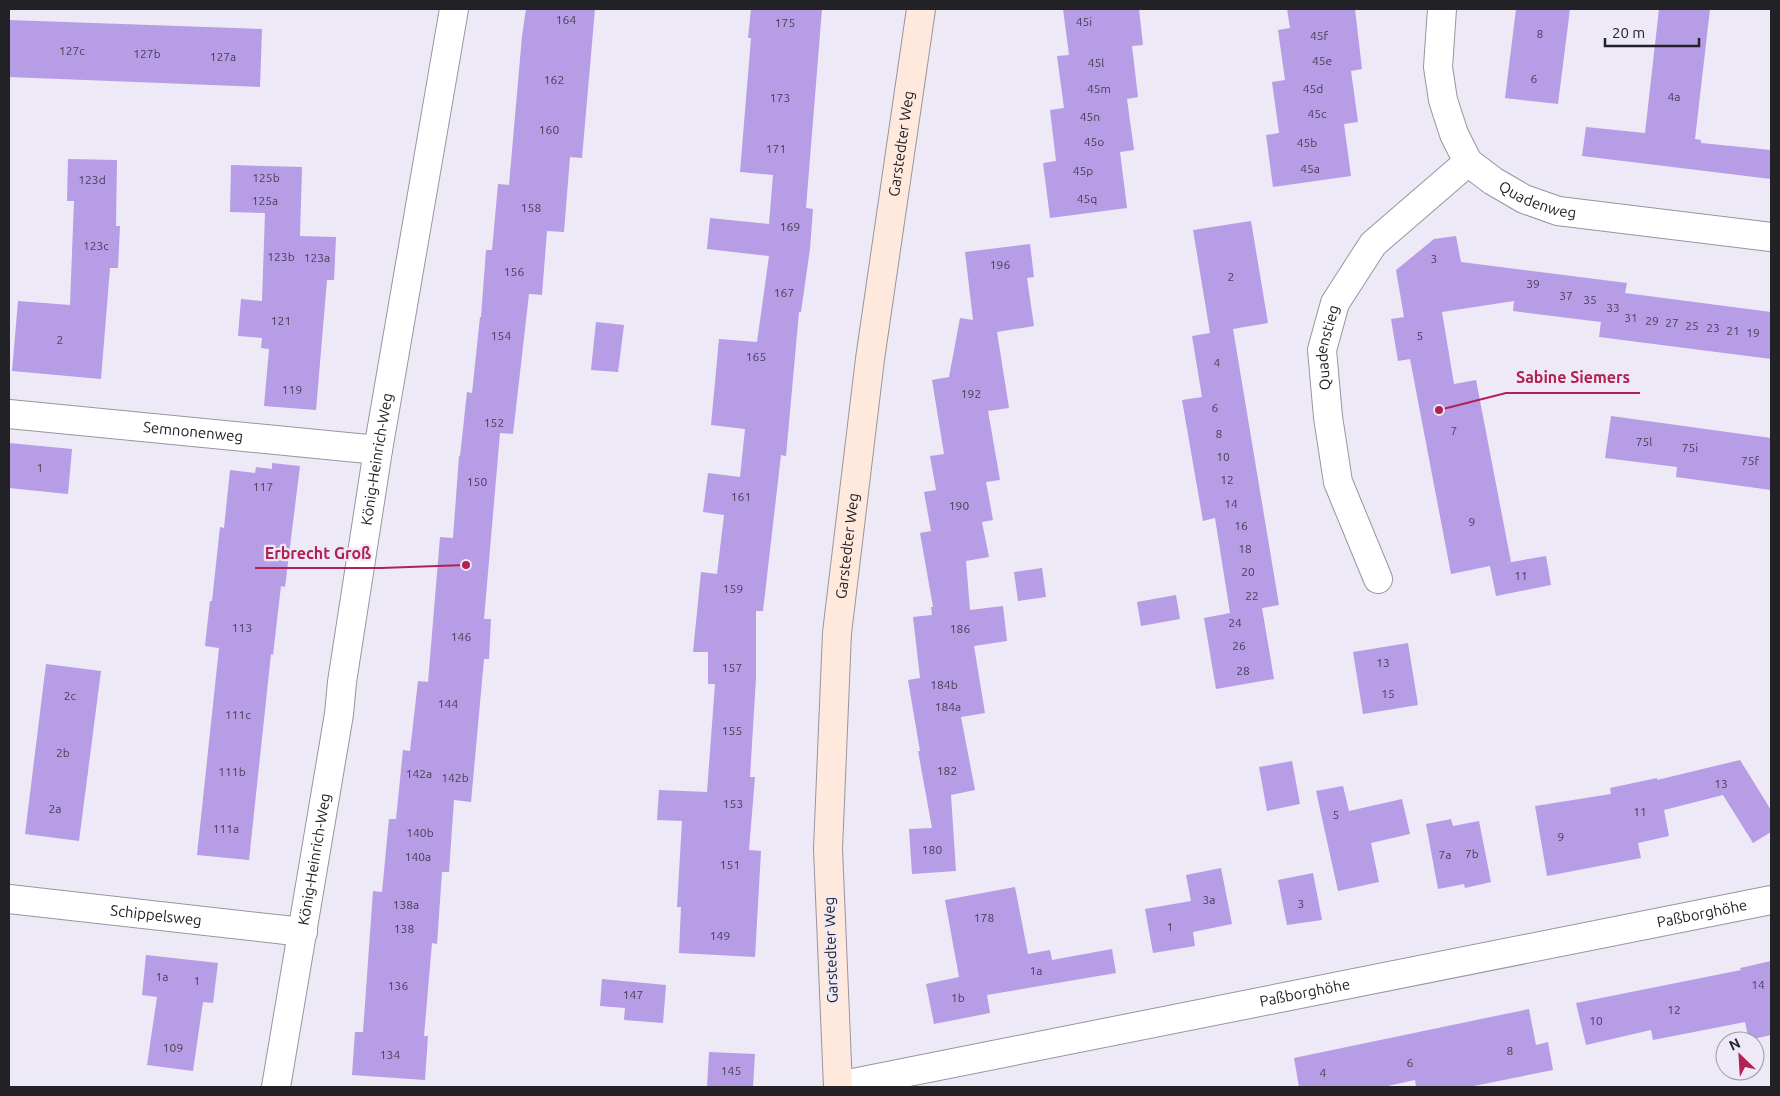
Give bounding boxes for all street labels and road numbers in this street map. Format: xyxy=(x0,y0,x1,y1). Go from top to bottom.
street label: Garstedter Weg xyxy=(885,90,917,198)
street label: Quadenweg xyxy=(1496,177,1577,221)
street label: Quadenstieg xyxy=(1312,303,1342,391)
street label: König-Heinrich-Weg xyxy=(357,392,396,526)
street label: Semnonenweg xyxy=(142,418,244,445)
street label: Garstedter Weg xyxy=(832,492,862,600)
street label: König-Heinrich-Weg xyxy=(294,792,333,927)
street label: Garstedter Weg xyxy=(820,896,841,1004)
street label: Paßborghöhe xyxy=(1655,896,1749,931)
street label: Schippelsweg xyxy=(109,901,203,929)
street label: Paßborghöhe xyxy=(1258,975,1351,1010)

